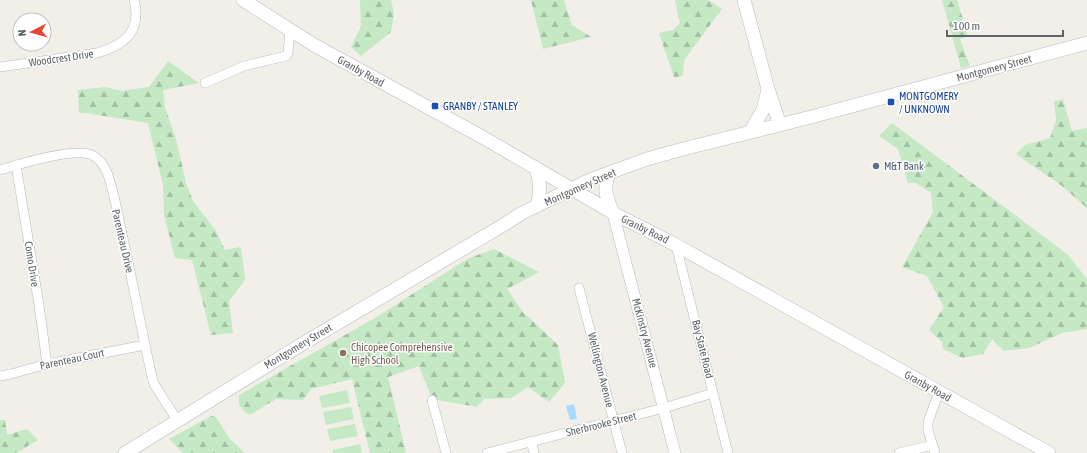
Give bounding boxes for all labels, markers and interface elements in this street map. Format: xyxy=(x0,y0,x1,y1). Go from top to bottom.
north arrow xyxy=(12,12,52,52)
scale bar xyxy=(947,12,1063,38)
text: 100 m xyxy=(953,19,980,33)
text: N xyxy=(16,29,28,37)
street label: Woodcrest Drive xyxy=(28,48,94,68)
street label: Montgomery Street xyxy=(955,52,1033,84)
street label: Granby Road xyxy=(336,53,386,89)
place label: MONTGOMERY / UNKNOWN xyxy=(899,90,959,115)
marker: MONTGOMERY / UNKNOWN xyxy=(886,97,896,107)
place label: GRANBY / STANLEY xyxy=(443,100,518,112)
marker: GRANBY / STANLEY xyxy=(430,101,440,111)
place label: M&T Bank xyxy=(884,160,924,172)
marker: M&T Bank xyxy=(871,161,881,171)
street label: Montgomery Street xyxy=(542,166,618,208)
street label: Parenteau Drive xyxy=(110,208,136,274)
street label: Granby Road xyxy=(619,212,671,246)
street label: Como Drive xyxy=(22,240,42,288)
street label: McKinstry Avenue xyxy=(630,297,660,369)
street label: Bay State Road xyxy=(690,319,716,379)
street label: Montgomery Street xyxy=(262,321,334,371)
street label: Wellington Avenue xyxy=(586,331,616,409)
place label: Chicopee Comprehensive High School xyxy=(351,341,453,366)
street label: Parenteau Court xyxy=(39,346,105,372)
marker: Chicopee Comprehensive High School xyxy=(338,348,348,358)
street label: Granby Road xyxy=(903,368,953,404)
street label: Sherbrooke Street xyxy=(564,409,638,439)

